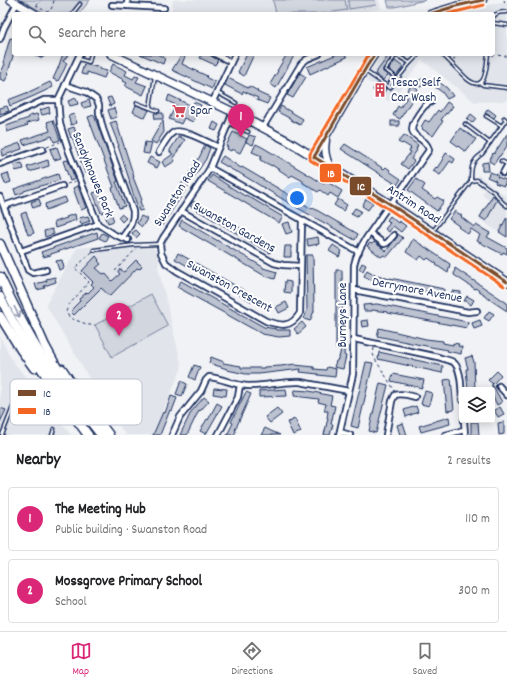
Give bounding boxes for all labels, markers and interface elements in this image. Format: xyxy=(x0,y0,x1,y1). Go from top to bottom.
search box xyxy=(12,12,495,56)
icon: search xyxy=(26,23,48,45)
text: Search here xyxy=(58,23,126,45)
place label: Tesco Self Car Wash xyxy=(391,74,441,108)
building icon: Tesco Self Car Wash xyxy=(372,82,388,98)
place label: Spar xyxy=(190,102,213,121)
supermarket icon: Spar xyxy=(171,103,187,119)
pin: 1 xyxy=(228,104,254,137)
street label: Sandyknowes Park xyxy=(66,129,118,221)
street label: Swanston Road xyxy=(149,157,207,231)
line badge: 1B xyxy=(319,163,342,183)
text: 1B xyxy=(327,167,335,183)
line badge: 1C xyxy=(349,176,372,196)
text: 1C xyxy=(357,180,365,196)
street label: Antrim Road xyxy=(382,180,444,230)
your location xyxy=(287,188,307,208)
street label: Swanston Gardens xyxy=(189,197,279,259)
street label: Swanston Crescent xyxy=(183,256,276,319)
street label: Derrymore Avenue xyxy=(370,273,464,309)
street label: Burneys Lane xyxy=(334,282,353,348)
pin: 2 xyxy=(106,303,132,336)
one-way arrow xyxy=(14,306,21,318)
legend xyxy=(10,379,142,425)
text: 1C xyxy=(43,387,51,403)
map controls xyxy=(459,387,495,423)
button: layers xyxy=(459,387,495,423)
text: 1B xyxy=(43,405,51,421)
text: Nearby xyxy=(16,449,60,473)
text: 2 results xyxy=(447,452,491,471)
text: The Meeting Hub xyxy=(55,499,146,521)
text: 1 xyxy=(29,510,31,529)
text: 110 m xyxy=(465,510,490,529)
text: Public building · Swanston Road xyxy=(55,521,207,540)
text: Mossgrove Primary School xyxy=(55,571,202,593)
text: 2 xyxy=(27,582,33,601)
text: 300 m xyxy=(458,582,490,601)
text: School xyxy=(55,593,87,612)
tab: Map xyxy=(70,640,92,680)
tab: Directions xyxy=(231,640,273,680)
tab: Saved xyxy=(413,640,437,680)

